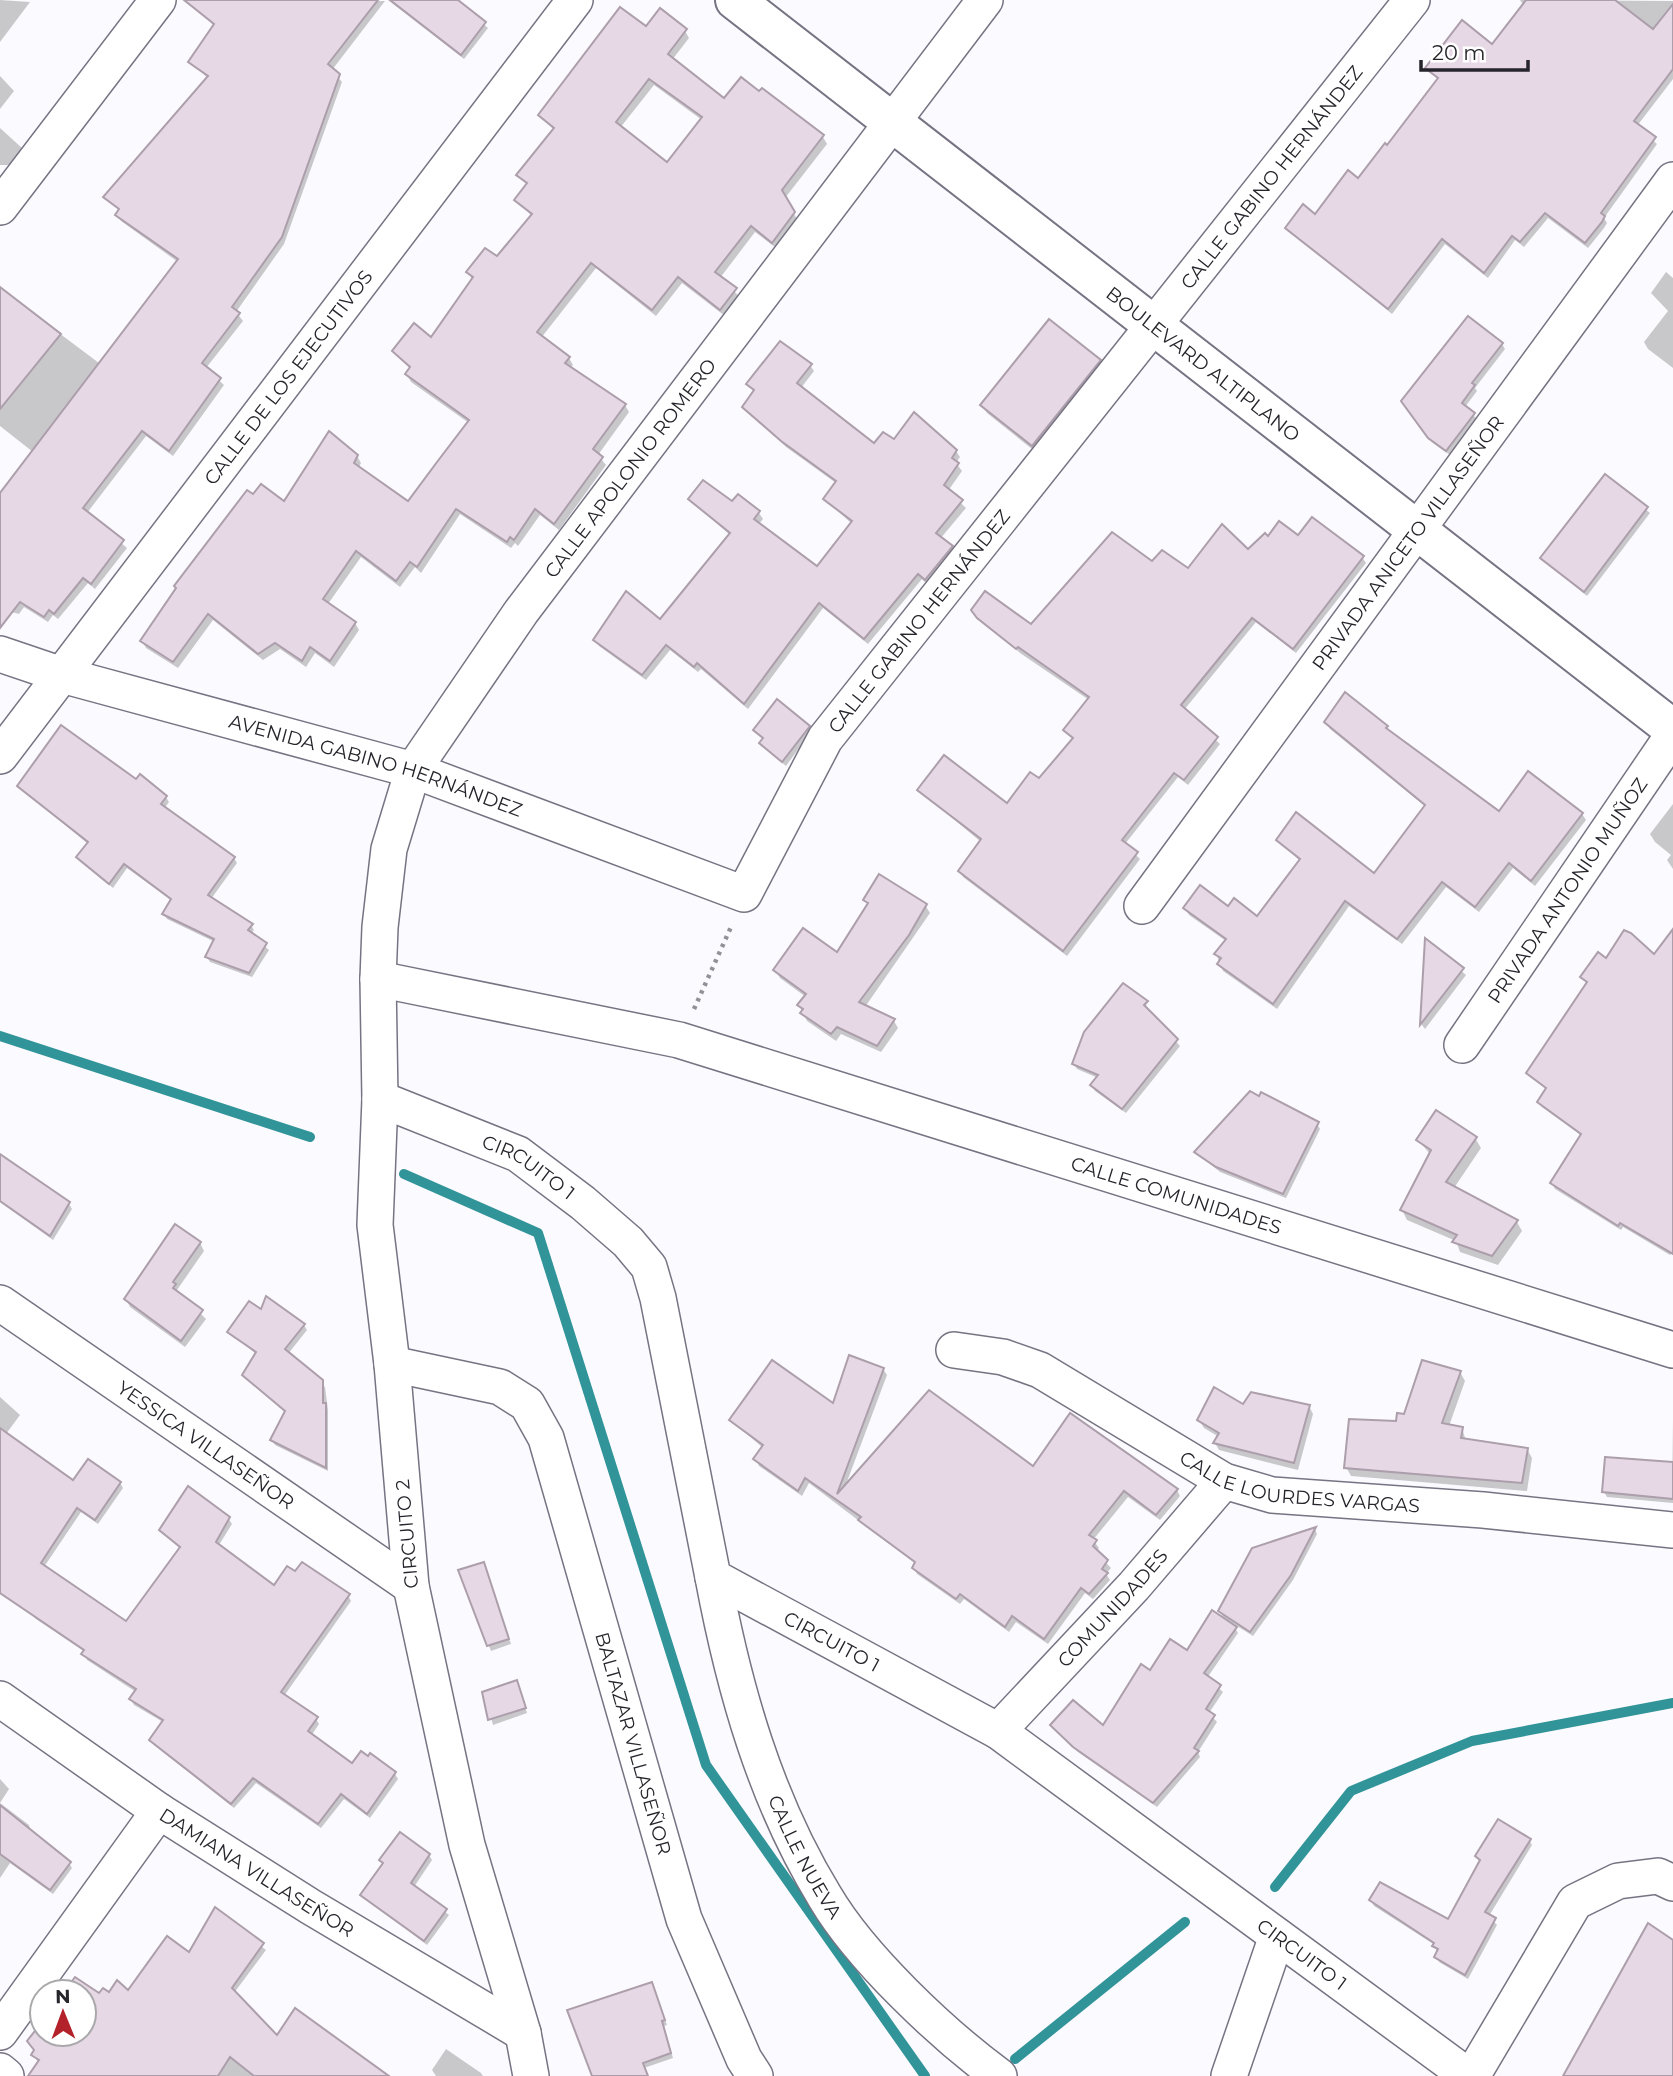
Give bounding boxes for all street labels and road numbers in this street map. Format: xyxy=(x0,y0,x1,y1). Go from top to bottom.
street label: CALLE GABINO HERNÁNDEZ xyxy=(1176,61,1367,293)
street label: CALLE DE LOS EJECUTIVOS xyxy=(199,265,377,489)
street label: BOULEVARD ALTIPLANO xyxy=(1102,281,1305,446)
street label: CALLE APOLONIO ROMERO xyxy=(540,354,721,582)
street label: PRIVADA ANICETO VILLASEÑOR xyxy=(1307,411,1508,675)
street label: CALLE GABINO HERNÁNDEZ xyxy=(823,505,1014,737)
street label: AVENIDA GABINO HERNÁNDEZ xyxy=(227,709,526,821)
street label: PRIVADA ANTONIO MUÑOZ xyxy=(1482,773,1652,1008)
street label: CIRCUITO 1 xyxy=(479,1129,579,1204)
street label: CALLE COMUNIDADES xyxy=(1068,1151,1284,1239)
street label: YESSICA VILLASEÑOR xyxy=(113,1376,299,1514)
street label: CALLE LOURDES VARGAS xyxy=(1176,1446,1421,1517)
street label: CIRCUITO 2 xyxy=(391,1478,423,1590)
street label: COMUNIDADES xyxy=(1052,1544,1172,1672)
street label: CIRCUITO 1 xyxy=(780,1606,884,1677)
street label: BALTAZAR VILLASEÑOR xyxy=(591,1629,676,1857)
street label: CALLE NUEVA xyxy=(764,1792,847,1923)
street label: DAMIANA VILLASEÑOR xyxy=(155,1803,358,1942)
street label: CIRCUITO 1 xyxy=(1253,1914,1352,1995)

